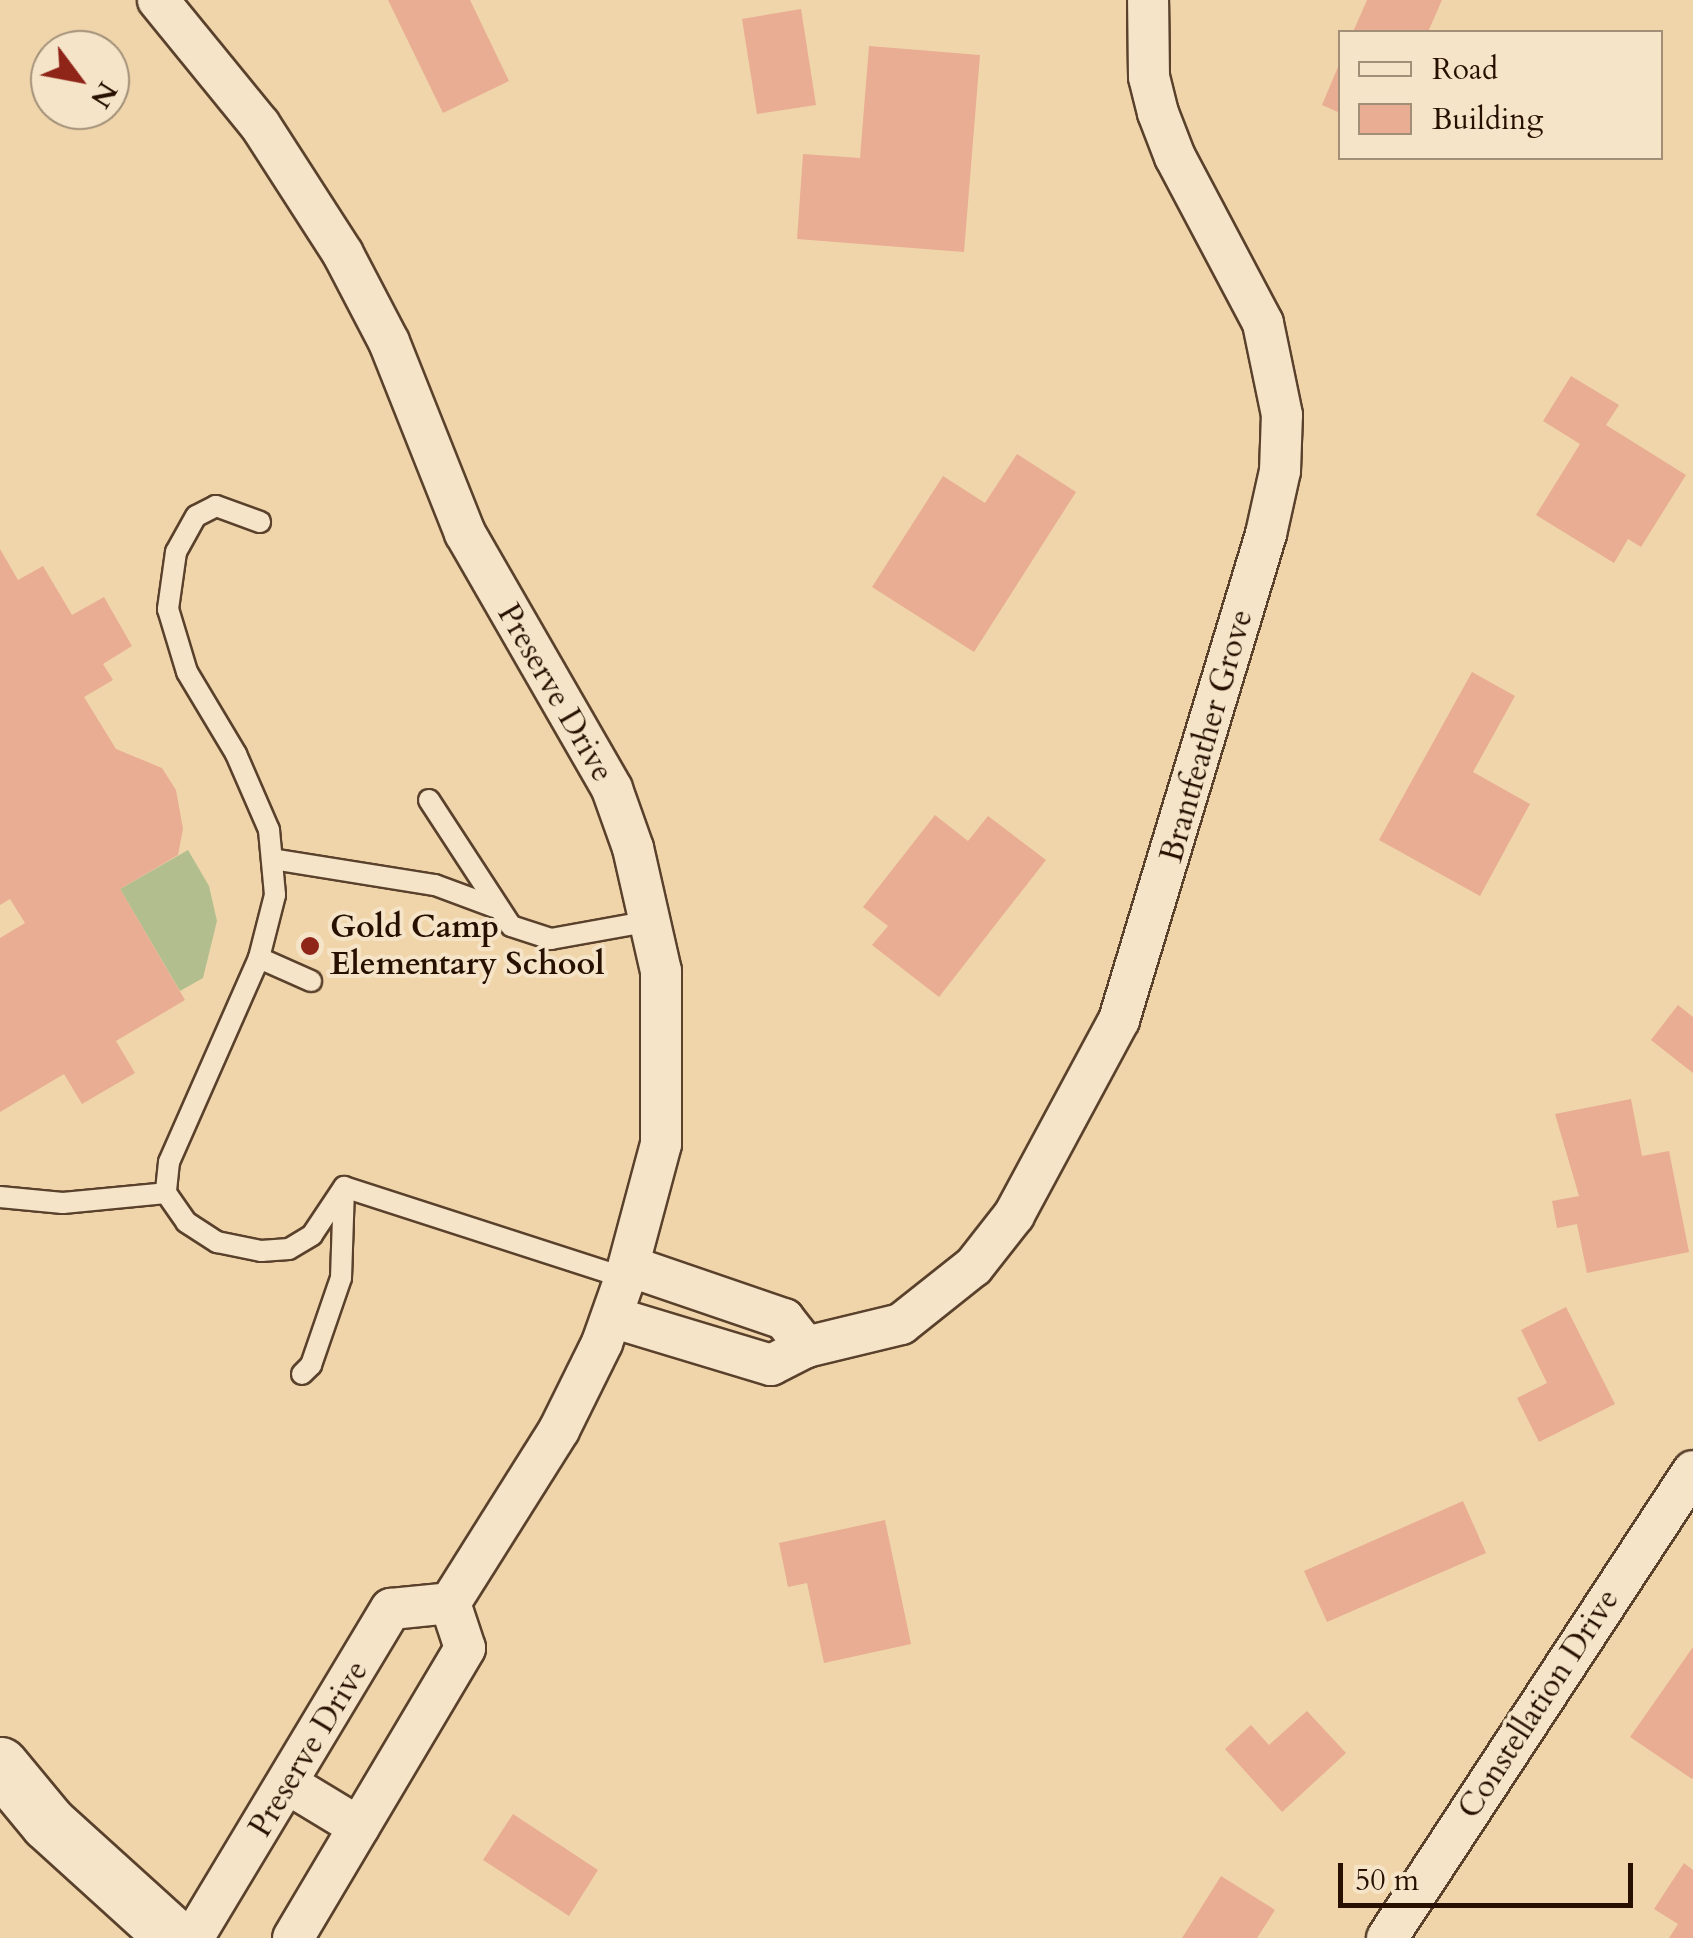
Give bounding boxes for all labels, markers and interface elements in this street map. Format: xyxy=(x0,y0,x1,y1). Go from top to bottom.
north arrow xyxy=(30,30,130,130)
legend xyxy=(1338,30,1663,160)
text: Road xyxy=(1432,49,1498,90)
text: N xyxy=(81,74,126,115)
text: Building xyxy=(1432,99,1543,140)
street label: Preserve Drive xyxy=(489,597,621,789)
street label: Brantfeather Grove xyxy=(1153,605,1261,867)
place label: Gold Camp Elementary School xyxy=(330,909,605,984)
marker: Gold Camp Elementary School xyxy=(299,935,321,957)
street label: Constellation Drive xyxy=(1450,1582,1628,1826)
street label: Preserve Drive xyxy=(241,1654,377,1844)
scale bar xyxy=(1343,1843,1638,1905)
text: 50 m xyxy=(1355,1860,1419,1901)

